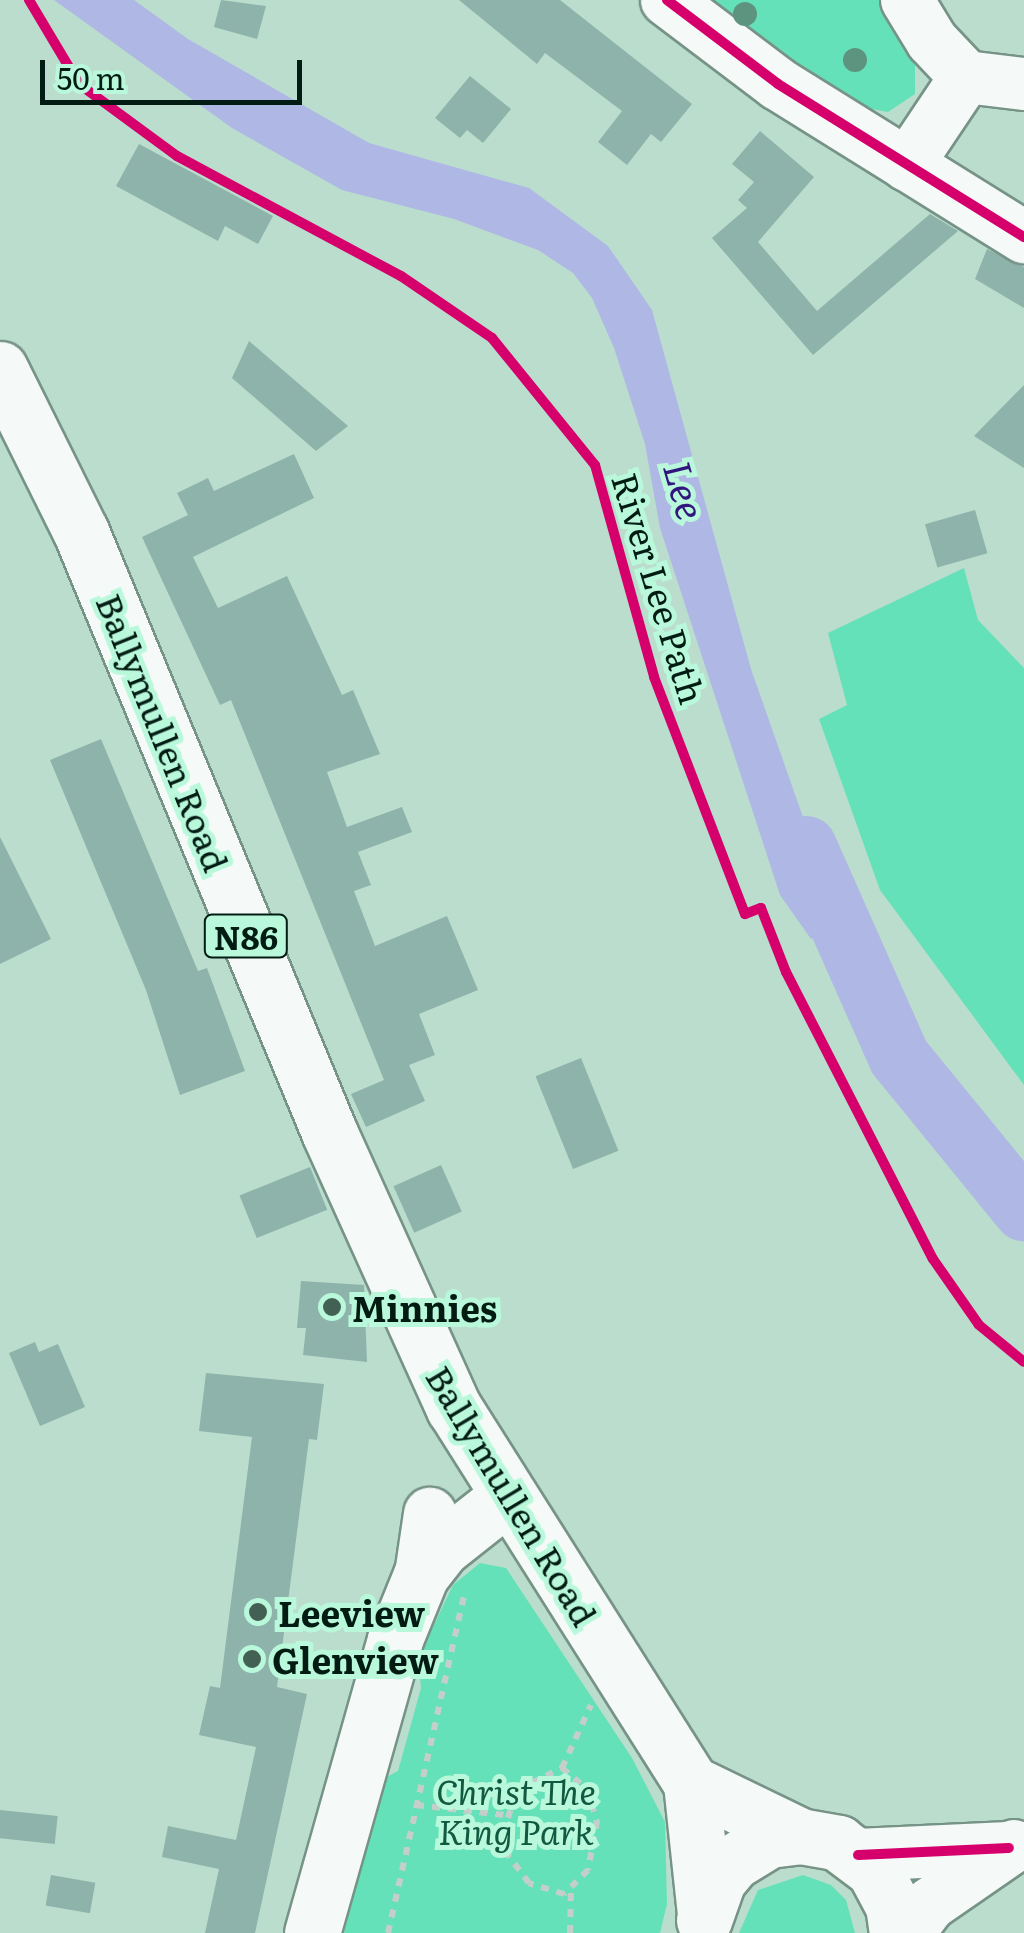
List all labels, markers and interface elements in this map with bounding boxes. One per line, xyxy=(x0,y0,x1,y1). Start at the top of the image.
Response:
scale bar xyxy=(45,40,308,102)
text: 50 m xyxy=(57,55,125,99)
water label: Lee xyxy=(656,456,716,524)
street label: River Lee Path xyxy=(605,468,715,708)
street label: Ballymullen Road xyxy=(89,587,239,877)
road number: N86 xyxy=(204,909,288,963)
place label: Minnies xyxy=(352,1286,497,1328)
marker: Minnies xyxy=(321,1296,343,1318)
street label: Ballymullen Road xyxy=(419,1357,607,1633)
place label: Leeview xyxy=(278,1591,425,1633)
marker: Leeview xyxy=(247,1601,269,1623)
place label: Glenview xyxy=(272,1638,439,1680)
marker: Glenview xyxy=(241,1648,263,1670)
park label: Christ The King Park xyxy=(436,1769,596,1851)

